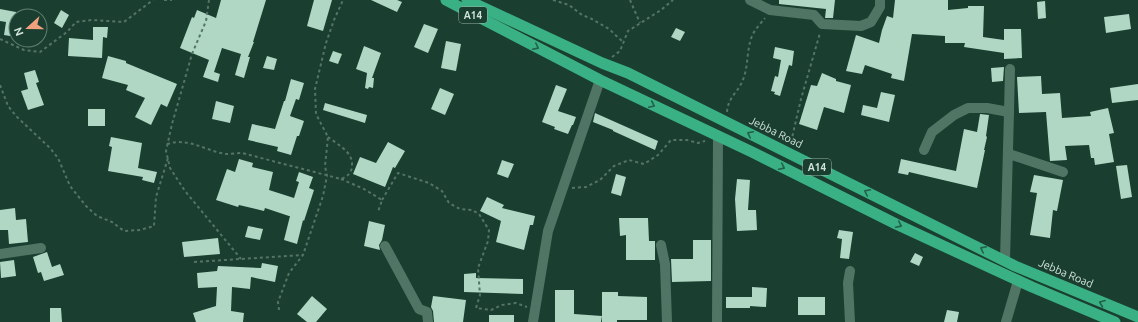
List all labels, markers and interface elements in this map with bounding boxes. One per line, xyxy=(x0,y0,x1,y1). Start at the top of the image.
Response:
road number: A14 xyxy=(459,7,487,23)
north arrow xyxy=(8,8,48,48)
text: N xyxy=(12,26,26,38)
one-way arrow xyxy=(532,43,539,50)
one-way arrow xyxy=(648,100,656,108)
street label: Jebba Road xyxy=(747,114,805,150)
one-way arrow xyxy=(747,131,755,139)
road number: A14 xyxy=(803,159,831,175)
one-way arrow xyxy=(778,162,786,170)
one-way arrow xyxy=(863,189,871,196)
one-way arrow xyxy=(894,220,902,228)
one-way arrow xyxy=(980,246,987,254)
street label: Jebba Road xyxy=(1037,256,1095,290)
one-way arrow xyxy=(1098,299,1105,307)

